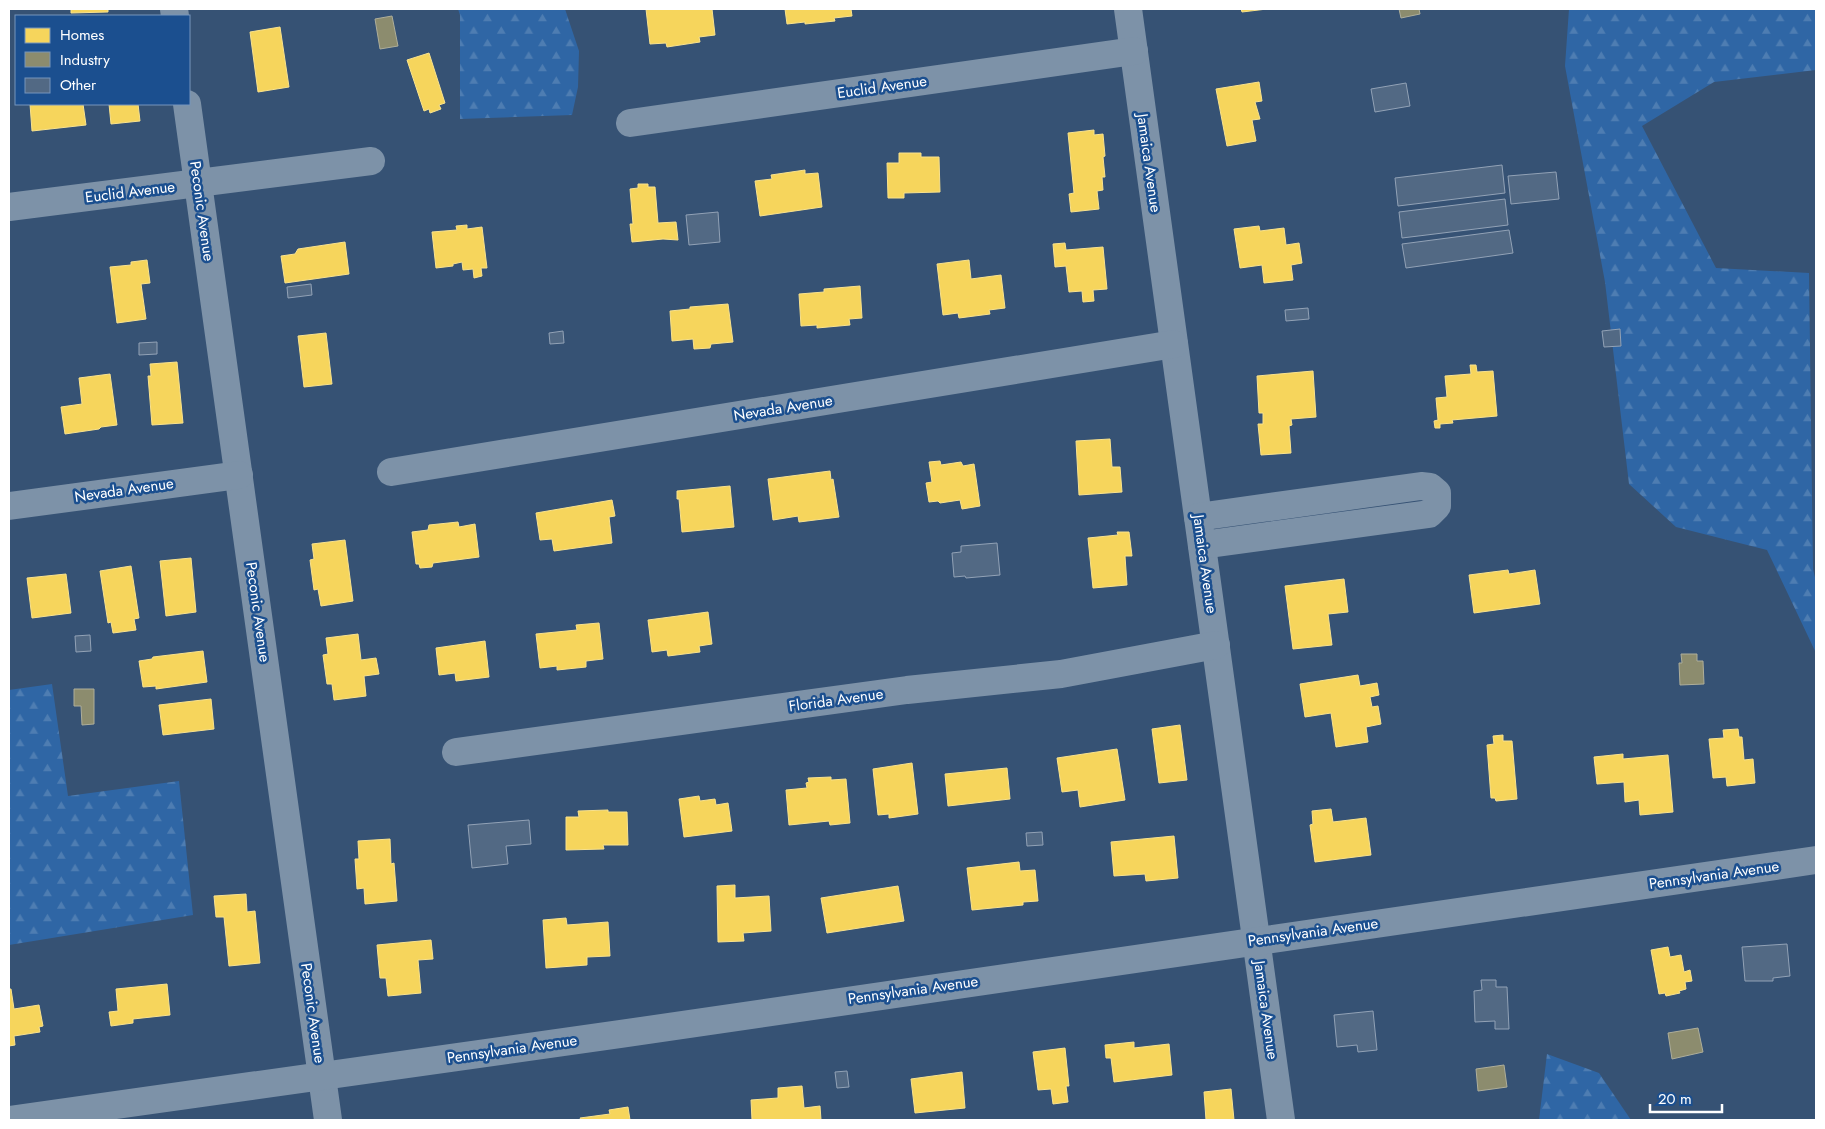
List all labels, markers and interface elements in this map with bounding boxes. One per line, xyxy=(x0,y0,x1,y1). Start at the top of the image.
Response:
legend xyxy=(15,15,190,105)
text: Homes xyxy=(60,24,104,46)
text: Industry xyxy=(60,49,110,71)
street label: Euclid Avenue xyxy=(836,70,929,104)
text: Other xyxy=(60,74,97,96)
street label: Jamaica Avenue xyxy=(1131,110,1167,214)
street label: Peconic Avenue xyxy=(184,159,220,263)
street label: Euclid Avenue xyxy=(84,176,176,208)
street label: Nevada Avenue xyxy=(732,389,834,427)
street label: Nevada Avenue xyxy=(73,472,175,508)
street label: Jamaica Avenue xyxy=(1187,511,1223,615)
street label: Peconic Avenue xyxy=(240,560,276,664)
street label: Florida Avenue xyxy=(787,682,885,718)
street label: Pennsylvania Avenue xyxy=(1647,855,1781,895)
street label: Pennsylvania Avenue xyxy=(1246,912,1380,952)
street label: Jamaica Avenue xyxy=(1248,957,1284,1061)
street label: Peconic Avenue xyxy=(295,961,331,1065)
street label: Pennsylvania Avenue xyxy=(846,970,980,1010)
street label: Pennsylvania Avenue xyxy=(445,1029,579,1069)
scale bar xyxy=(1650,1082,1722,1114)
text: 20 m xyxy=(1658,1088,1692,1110)

